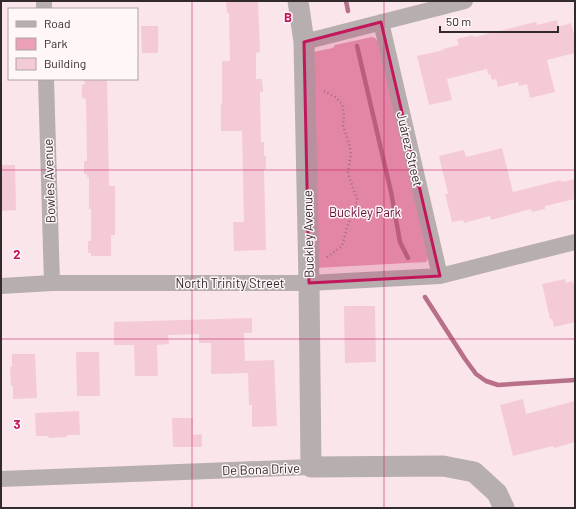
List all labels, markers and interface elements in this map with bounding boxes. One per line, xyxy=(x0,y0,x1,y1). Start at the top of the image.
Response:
legend xyxy=(8,8,138,80)
scale bar xyxy=(440,8,558,34)
text: B xyxy=(284,9,292,25)
text: 50 m xyxy=(446,14,471,28)
text: Road xyxy=(44,16,71,30)
text: Park xyxy=(44,36,68,50)
text: Building xyxy=(44,56,86,70)
street label: Juárez Street xyxy=(394,110,426,188)
street label: Bowles Avenue xyxy=(40,139,58,223)
street label: Buckley Avenue xyxy=(299,190,317,278)
park label: Buckley Park xyxy=(329,204,402,220)
text: 2 xyxy=(13,246,21,262)
street label: North Trinity Street xyxy=(175,275,285,291)
text: 3 xyxy=(13,416,21,432)
street label: De Bona Drive xyxy=(222,460,300,478)

